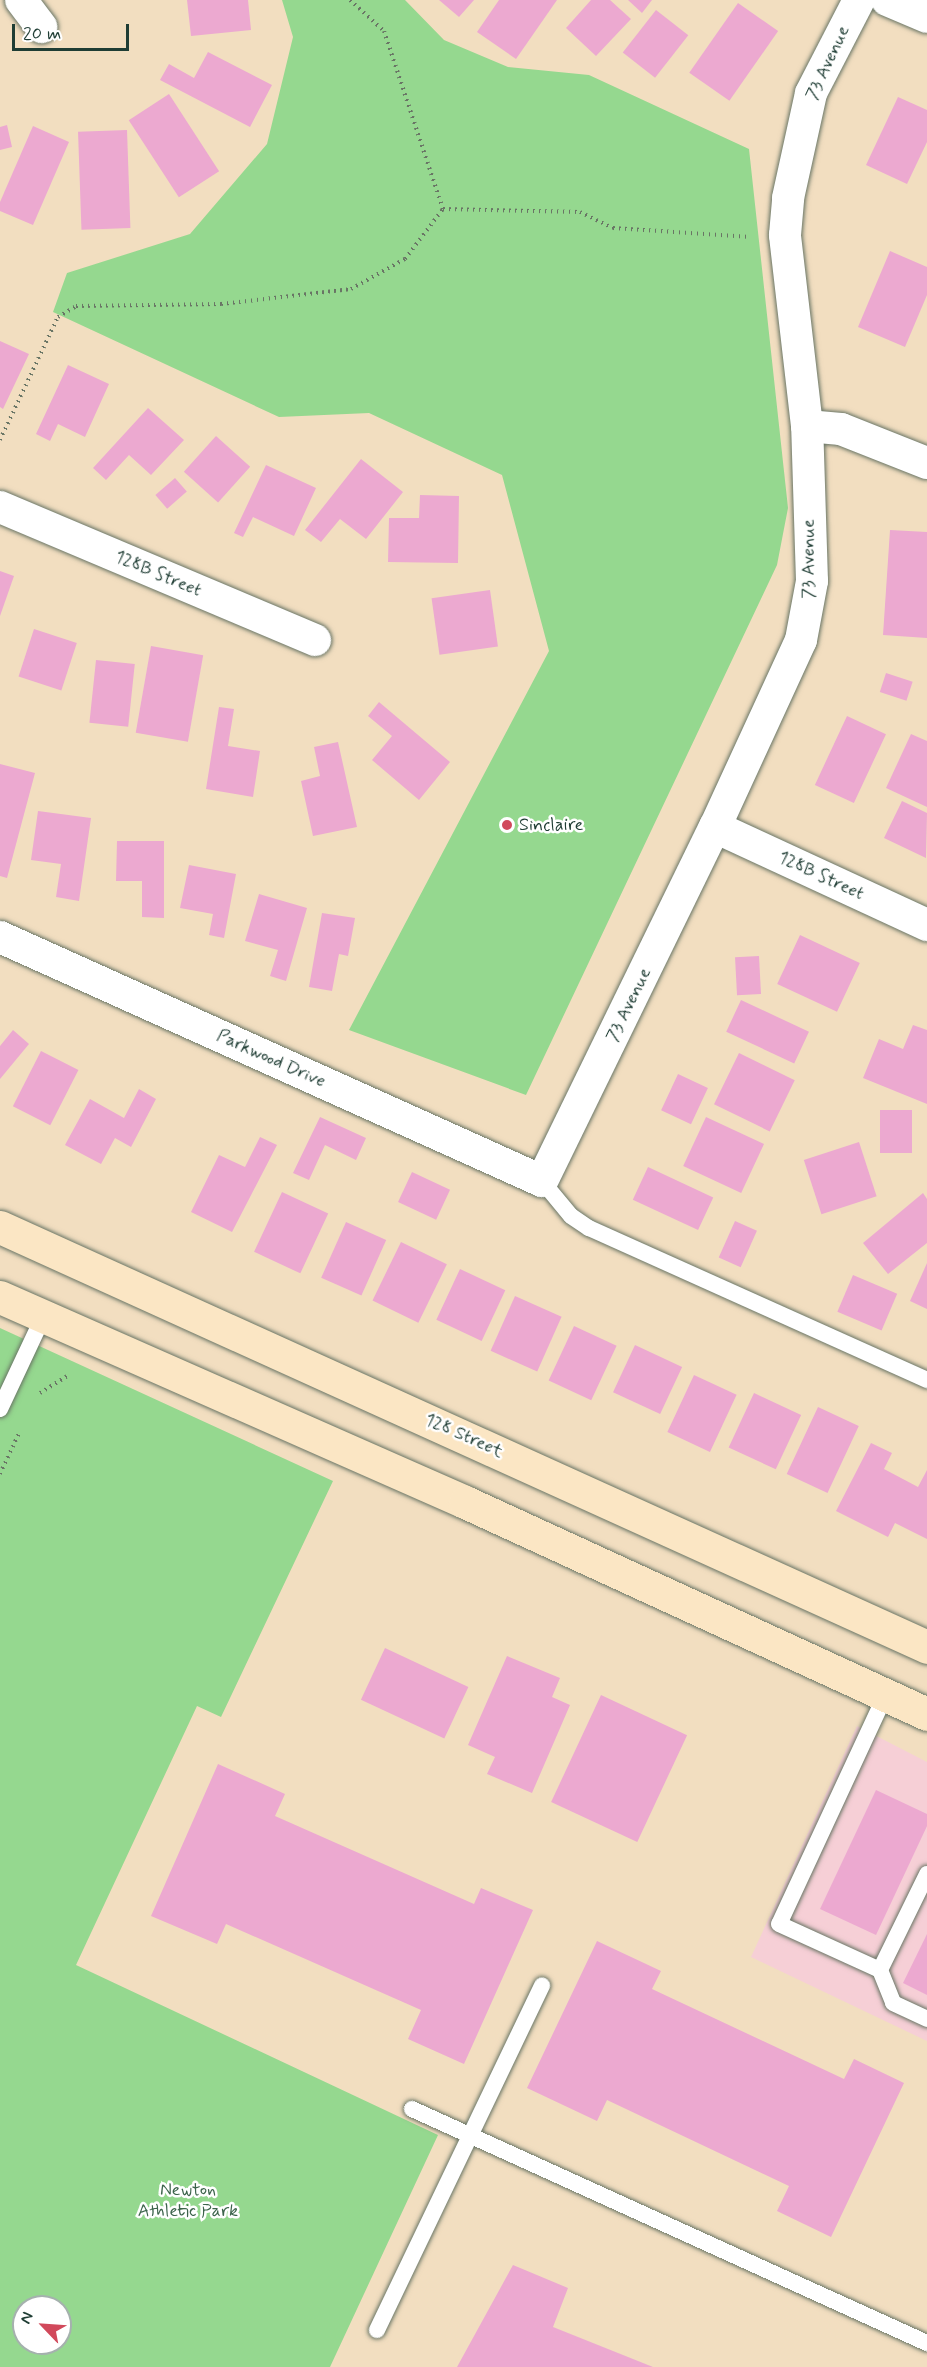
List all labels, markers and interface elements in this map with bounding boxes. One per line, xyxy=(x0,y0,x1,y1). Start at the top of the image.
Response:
scale bar xyxy=(15,12,132,50)
text: 20 m xyxy=(23,22,61,46)
street label: 73 Avenue xyxy=(801,22,855,104)
street label: 73 Avenue xyxy=(798,519,820,599)
street label: 128B Street xyxy=(110,545,206,603)
place label: Sinclaire xyxy=(519,814,583,836)
marker: Sinclaire xyxy=(500,818,514,832)
street label: 128B Street xyxy=(773,846,869,906)
street label: 73 Avenue xyxy=(602,964,656,1046)
street label: Parkwood Drive xyxy=(214,1026,328,1092)
street label: 128 Street xyxy=(421,1409,507,1463)
park label: Newton Athletic Park xyxy=(138,2180,238,2222)
north arrow xyxy=(12,2295,72,2355)
text: N xyxy=(15,2309,39,2327)

